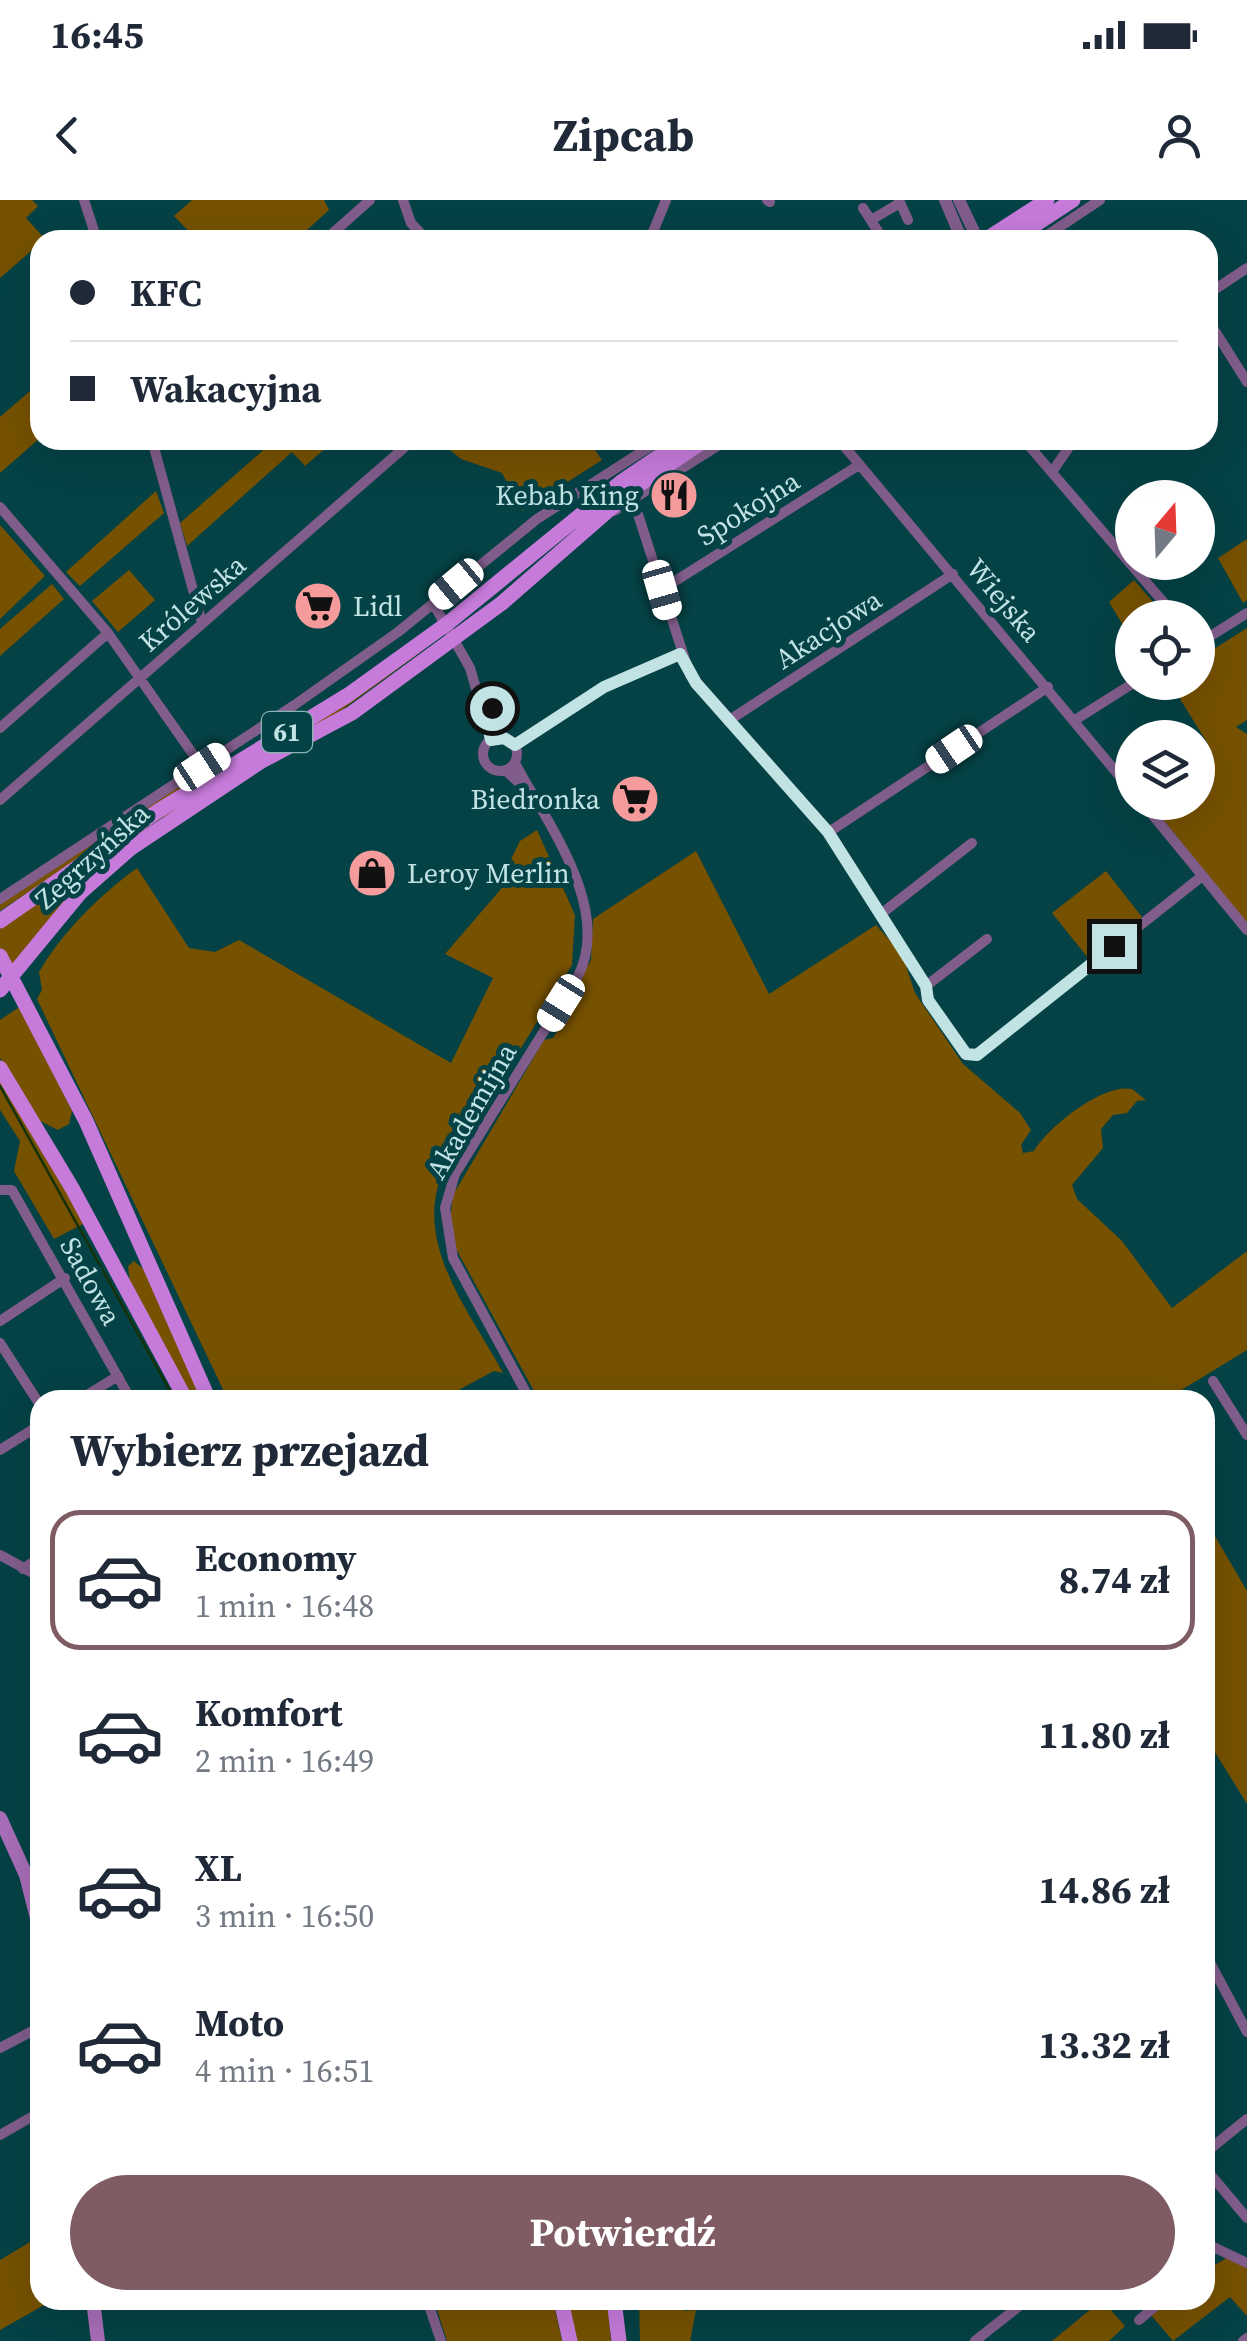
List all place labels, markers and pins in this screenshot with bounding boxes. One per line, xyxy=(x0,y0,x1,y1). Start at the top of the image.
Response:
restaurant icon: Kebab King xyxy=(648,469,700,521)
place label: Kebab King xyxy=(495,476,639,514)
supermarket icon: Lidl xyxy=(292,580,344,632)
place label: Lidl xyxy=(353,587,402,625)
supermarket icon: Biedronka xyxy=(609,773,661,825)
place label: Biedronka xyxy=(470,780,601,818)
shop icon: Leroy Merlin xyxy=(346,847,398,899)
place label: Leroy Merlin xyxy=(407,854,570,892)

